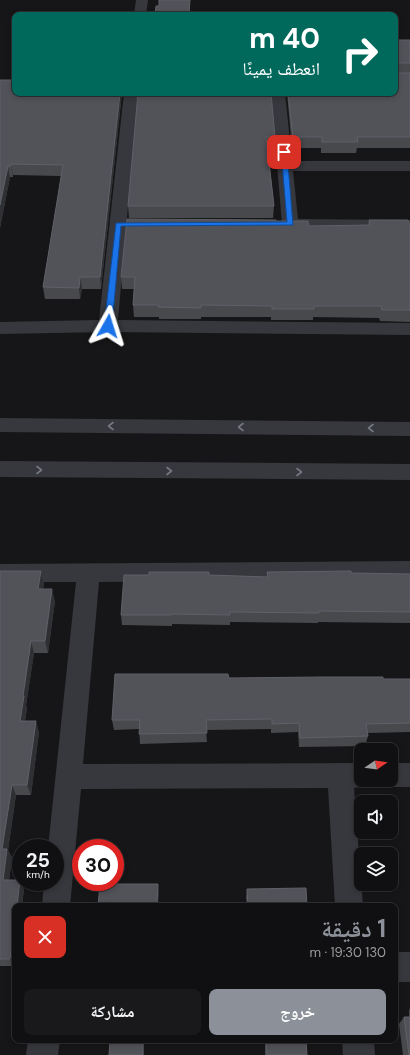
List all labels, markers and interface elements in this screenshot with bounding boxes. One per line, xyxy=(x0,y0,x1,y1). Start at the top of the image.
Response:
text: 40 m xyxy=(249,20,320,57)
icon: right xyxy=(334,28,386,80)
text: انعطف يمينًا xyxy=(243,57,320,81)
pin xyxy=(267,135,301,169)
icon: arrive xyxy=(273,141,295,163)
position arrow xyxy=(87,305,129,347)
one-way arrow xyxy=(108,422,114,430)
one-way arrow xyxy=(238,423,244,431)
one-way arrow xyxy=(368,424,374,432)
one-way arrow xyxy=(36,466,42,474)
one-way arrow xyxy=(166,467,172,475)
one-way arrow xyxy=(296,468,302,476)
north arrow xyxy=(354,743,398,787)
map controls xyxy=(354,743,398,891)
button: sound xyxy=(354,795,398,839)
speed limit sign: 30 xyxy=(72,839,124,891)
text: 25 xyxy=(26,847,50,873)
button: layers xyxy=(354,847,398,891)
text: km/h xyxy=(26,868,50,881)
text: 1 دقيقة xyxy=(321,913,386,944)
button: close xyxy=(24,916,66,958)
text: 130 m · 19:30 xyxy=(309,944,386,961)
button: مشاركة xyxy=(24,989,201,1035)
button: خروج xyxy=(209,989,386,1035)

